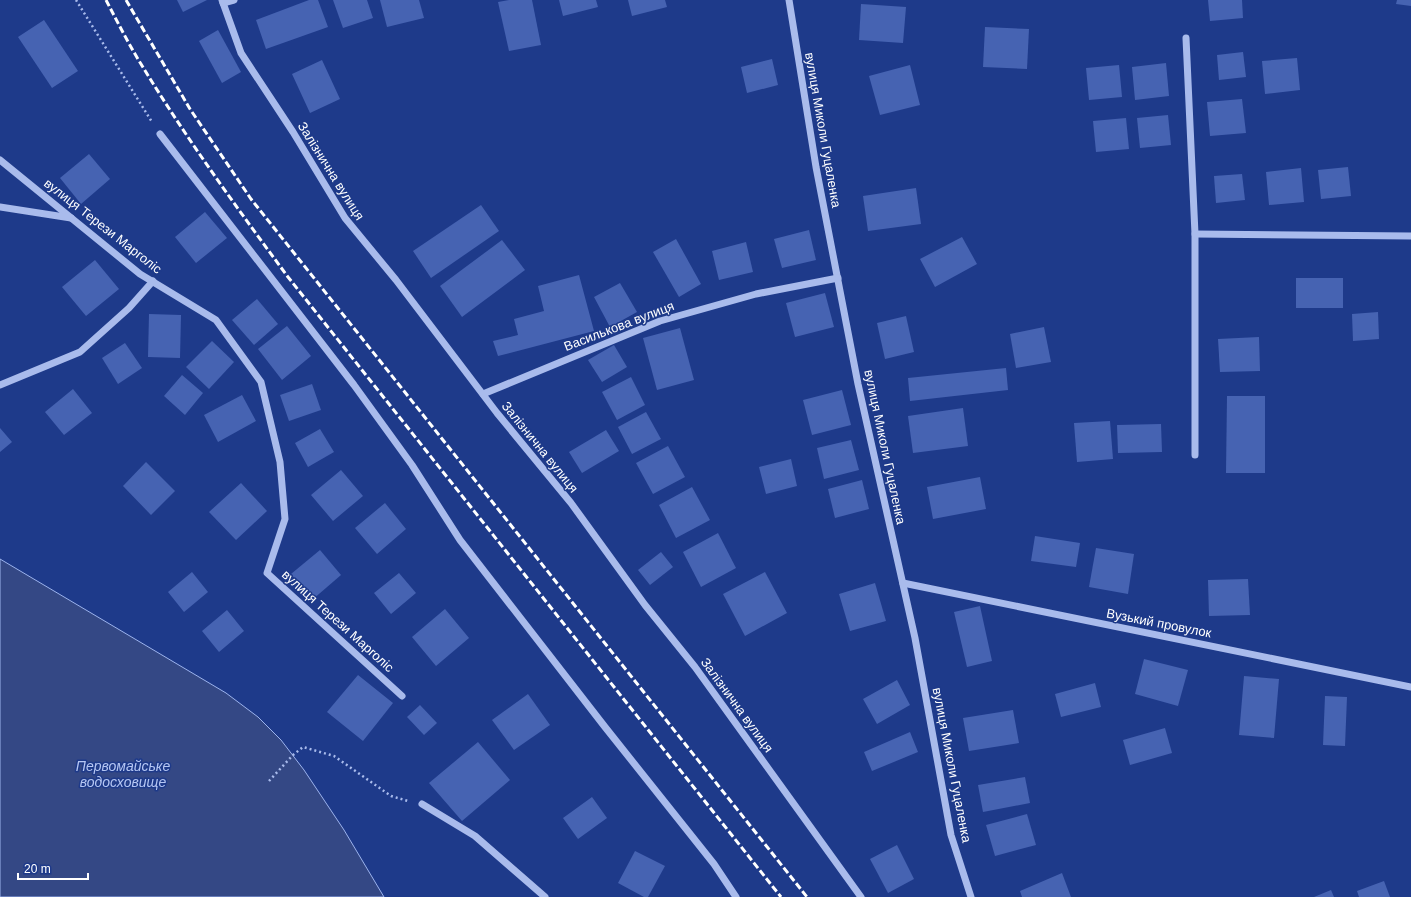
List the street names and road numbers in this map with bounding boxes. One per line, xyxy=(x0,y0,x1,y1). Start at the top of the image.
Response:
street label: вулиця Миколи Гуцаленка xyxy=(802,51,844,210)
street label: Залізнична вулиця xyxy=(295,119,367,223)
street label: вулиця Терези Марголіс xyxy=(41,175,165,277)
street label: Василькова вулиця xyxy=(562,298,676,354)
street label: вулиця Миколи Гуцаленка xyxy=(861,368,909,526)
street label: Залізнична вулиця xyxy=(499,398,581,496)
street label: вулиця Терези Марголіс xyxy=(279,567,397,675)
street label: Вузький провулок xyxy=(1105,605,1213,641)
street label: Залізнична вулиця xyxy=(698,655,776,755)
street label: вулиця Миколи Гуцаленка xyxy=(930,686,975,845)

